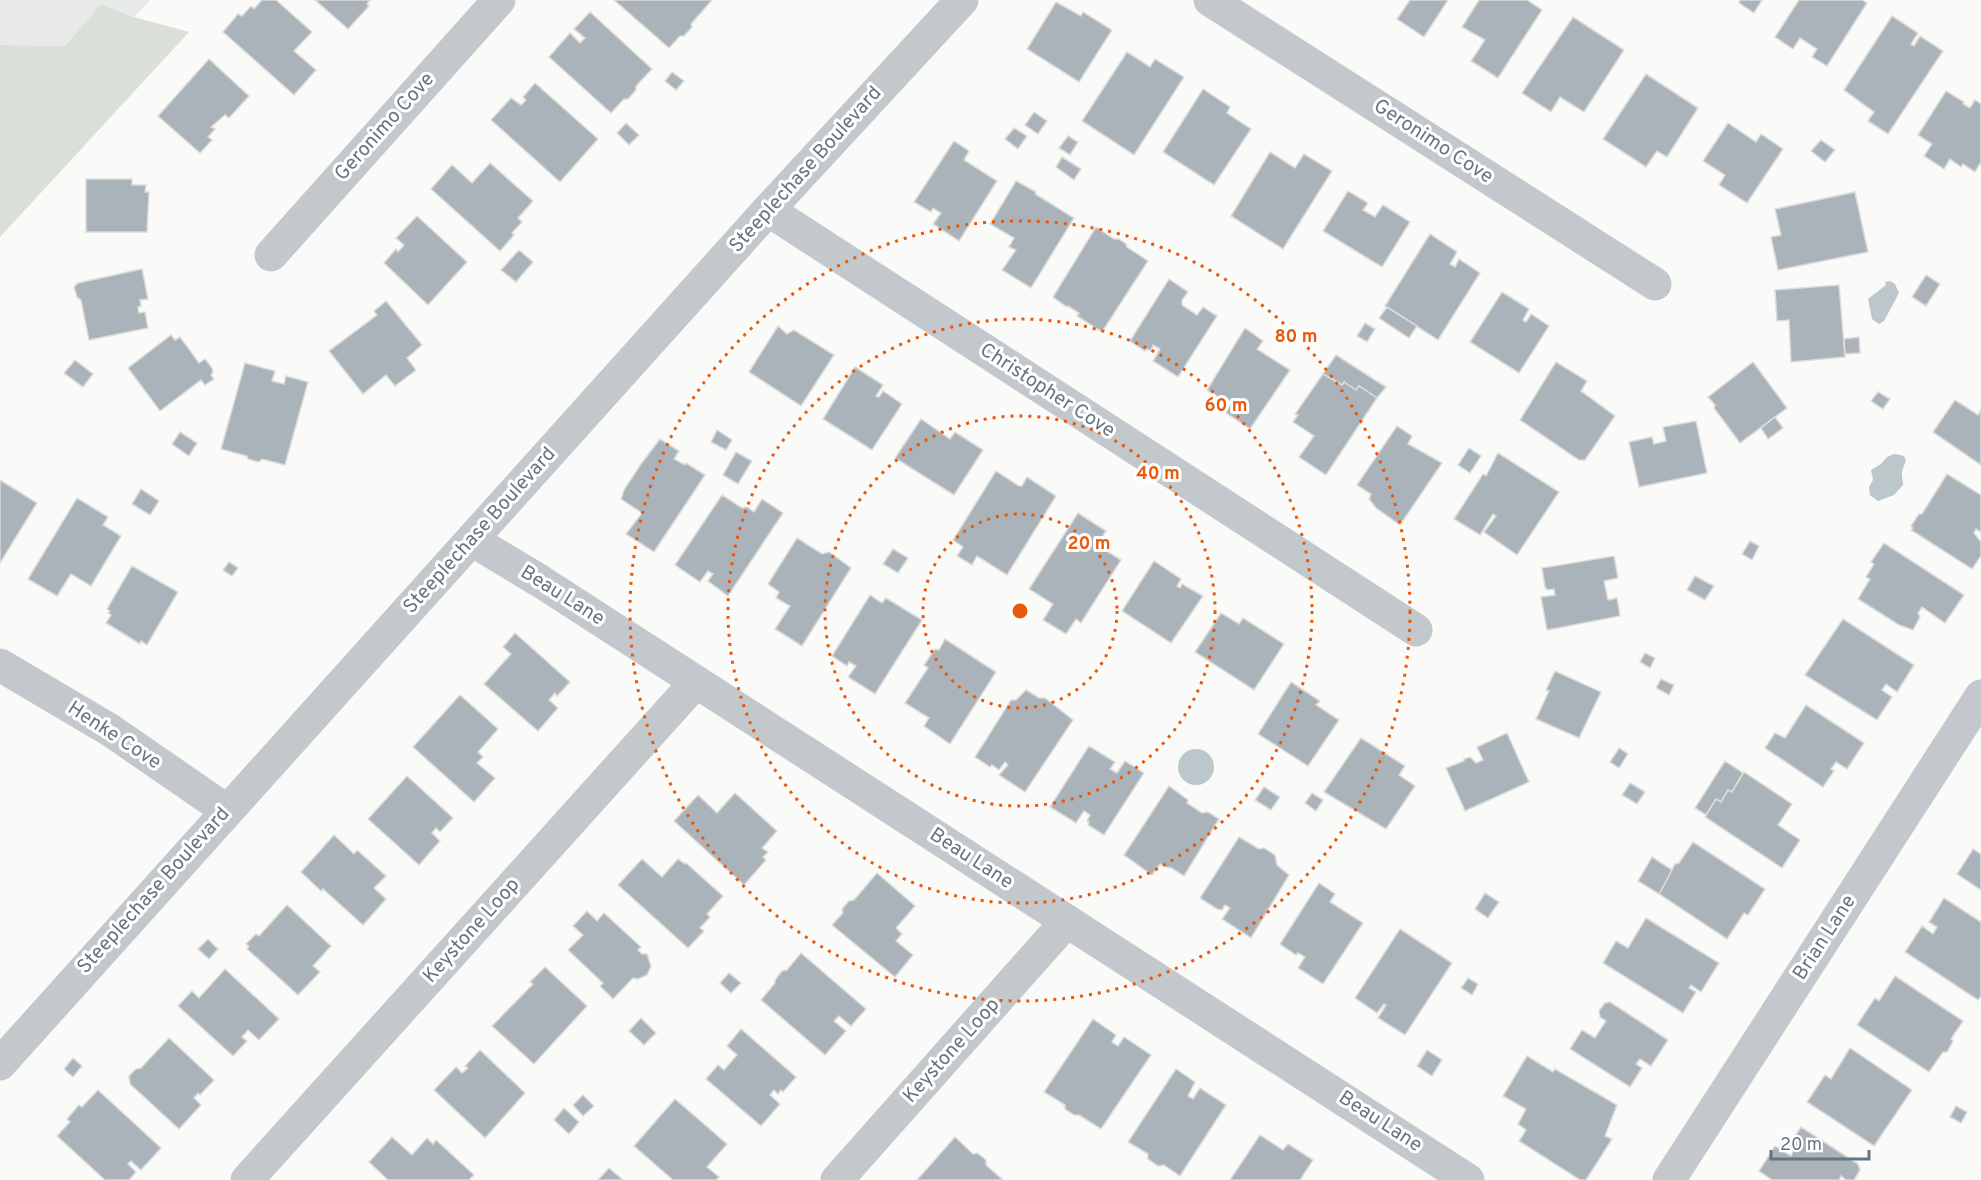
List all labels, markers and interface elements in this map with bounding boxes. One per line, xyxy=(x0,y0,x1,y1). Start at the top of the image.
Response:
street label: Geronimo Cove xyxy=(329,67,441,187)
street label: Steeplechase Boulevard xyxy=(724,81,888,259)
street label: Geronimo Cove xyxy=(1368,94,1498,190)
text: 80 m xyxy=(1274,326,1318,349)
street label: Christopher Cove xyxy=(974,338,1120,444)
text: 60 m xyxy=(1204,395,1248,418)
street label: Steeplechase Boulevard xyxy=(398,442,562,620)
text: 40 m xyxy=(1136,463,1180,486)
text: 20 m xyxy=(1067,533,1111,556)
street label: Beau Lane xyxy=(515,560,609,632)
centre of rings xyxy=(1010,601,1030,621)
street label: Henke Cove xyxy=(62,696,166,776)
street label: Steeplechase Boulevard xyxy=(72,802,236,980)
street label: Beau Lane xyxy=(924,822,1018,896)
street label: Keystone Loop xyxy=(418,873,526,989)
street label: Brian Lane xyxy=(1788,890,1862,986)
street label: Keystone Loop xyxy=(898,993,1006,1109)
street label: Beau Lane xyxy=(1333,1085,1427,1159)
scale bar xyxy=(1771,1123,1868,1161)
text: 20 m xyxy=(1780,1134,1822,1157)

